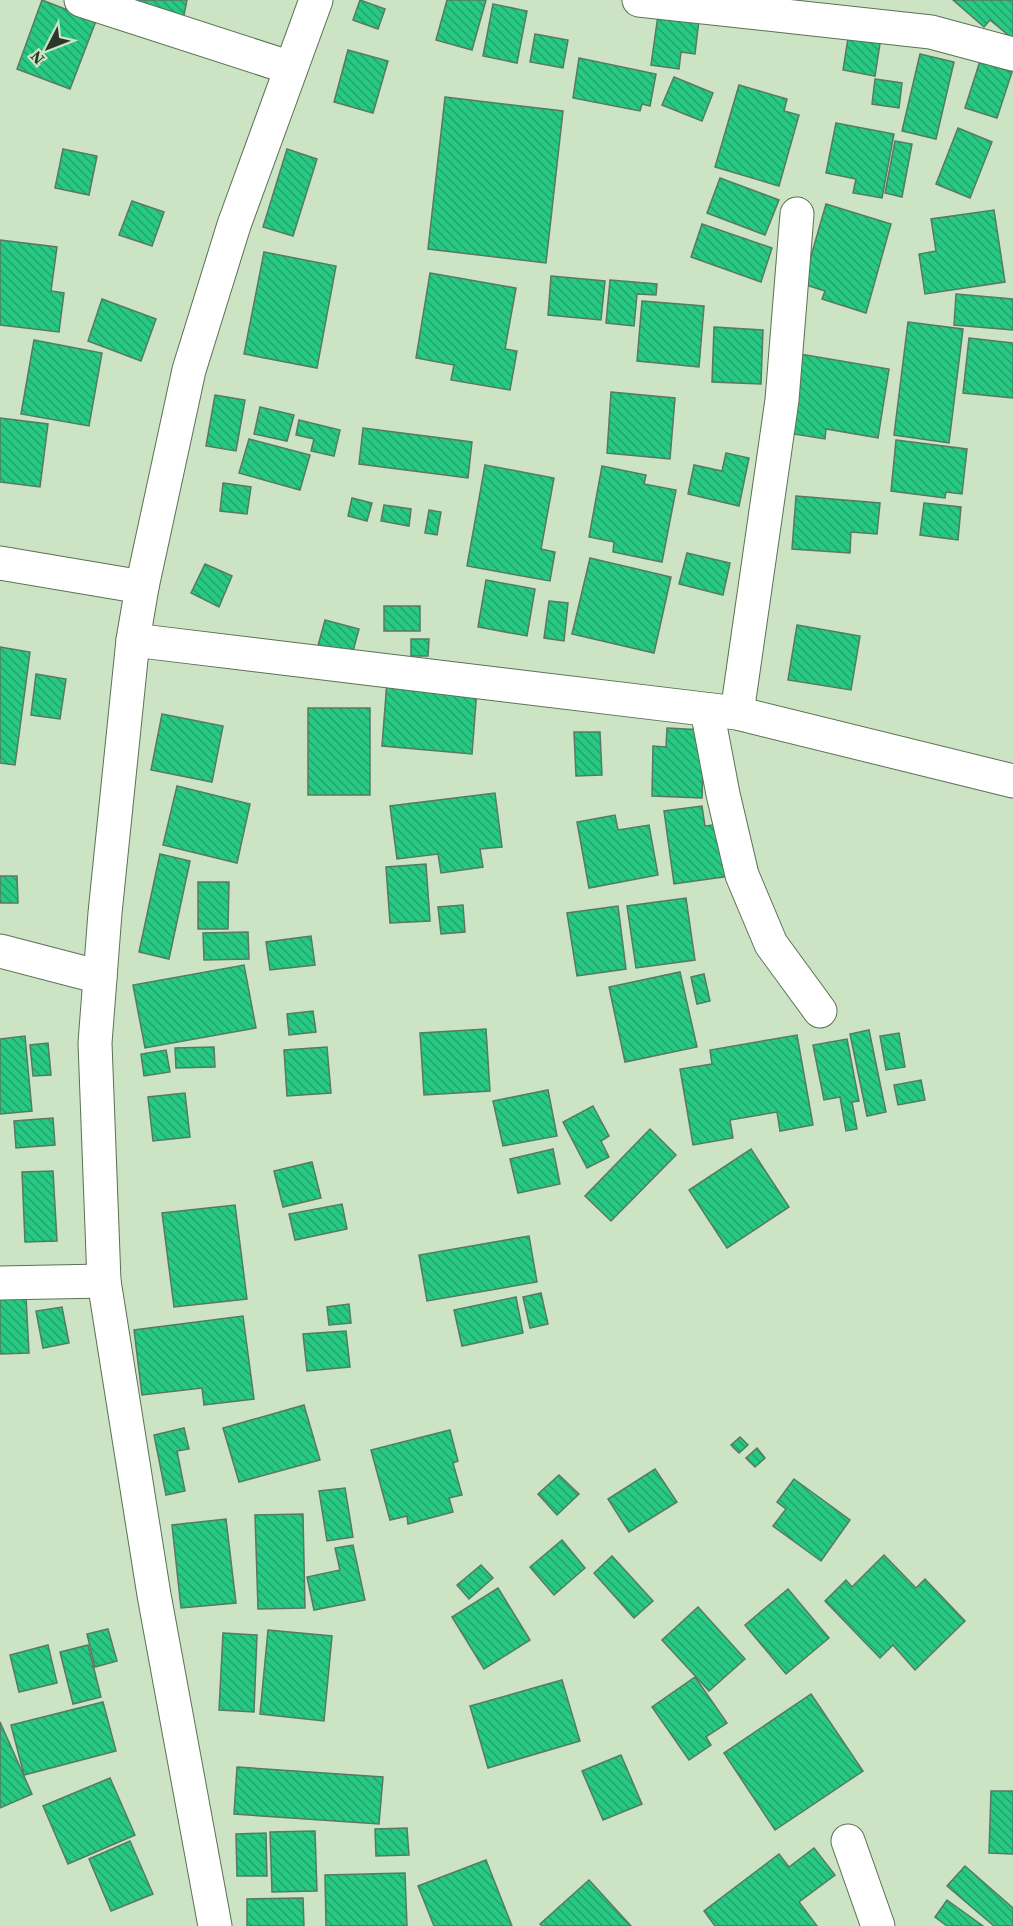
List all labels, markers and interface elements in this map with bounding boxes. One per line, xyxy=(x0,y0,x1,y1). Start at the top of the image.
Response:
north arrow xyxy=(18,18,78,78)
text: N xyxy=(25,46,49,70)

